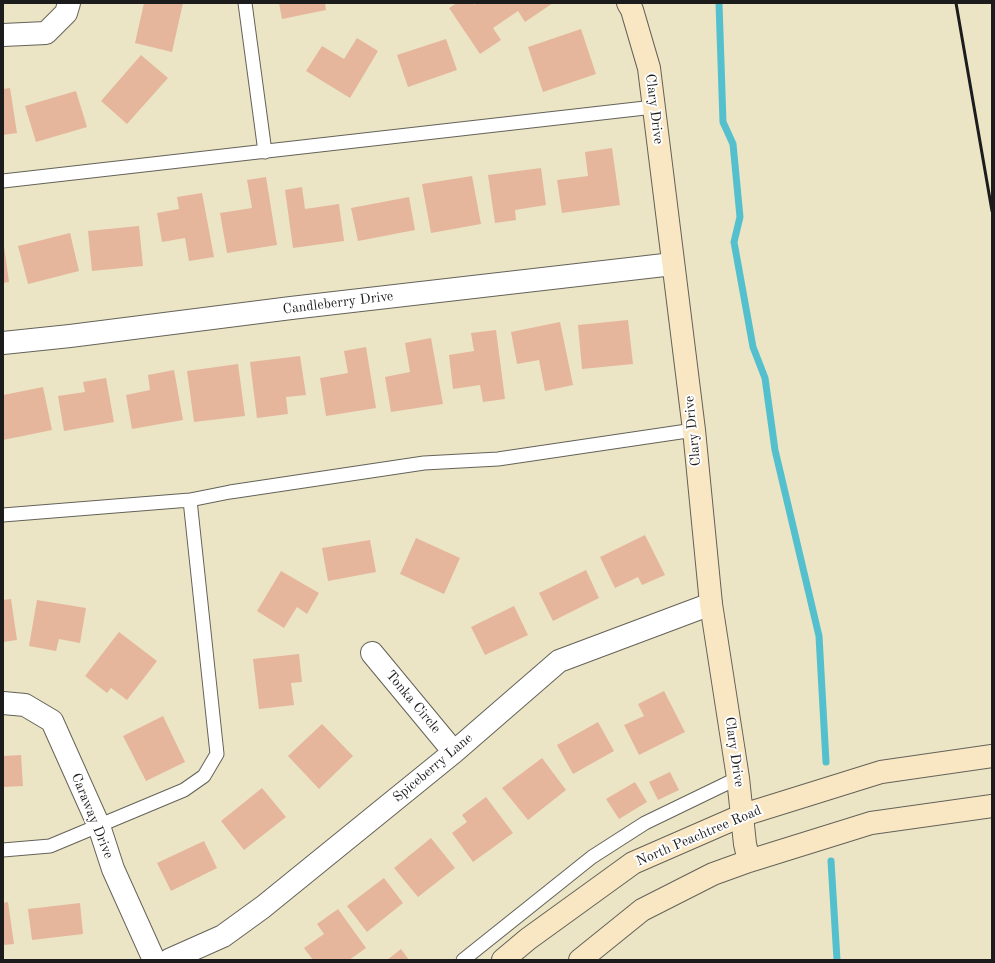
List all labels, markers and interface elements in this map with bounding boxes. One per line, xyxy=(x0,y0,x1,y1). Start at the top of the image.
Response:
street label: Clary Drive xyxy=(641,73,667,145)
street label: Candleberry Drive xyxy=(282,288,394,318)
street label: Clary Drive xyxy=(681,395,705,467)
street label: Tonka Circle xyxy=(382,667,444,737)
street label: Clary Drive xyxy=(721,716,747,788)
street label: Spiceberry Lane xyxy=(390,730,476,806)
street label: Caraway Drive xyxy=(67,771,117,861)
street label: North Peachtree Road xyxy=(634,802,764,870)

